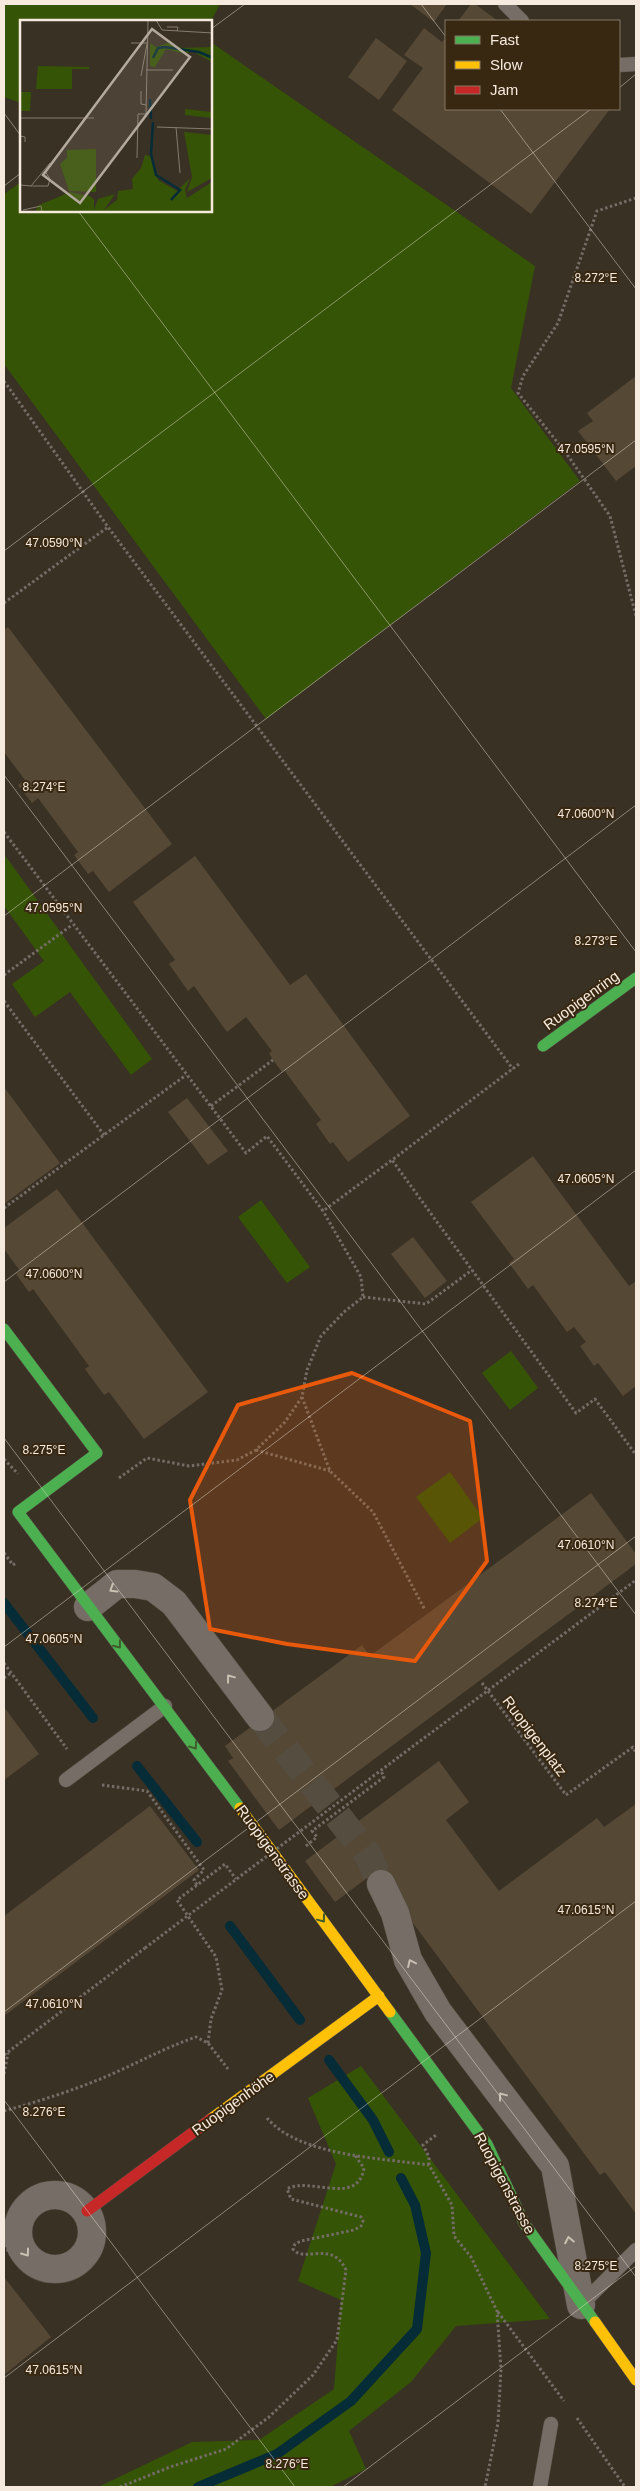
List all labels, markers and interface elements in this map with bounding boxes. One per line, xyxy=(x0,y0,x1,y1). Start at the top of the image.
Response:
inset map xyxy=(20,20,212,212)
legend xyxy=(445,20,620,110)
text: Fast xyxy=(490,31,520,48)
text: Slow xyxy=(490,56,523,73)
text: Jam xyxy=(490,81,518,98)
text: 8.272°E xyxy=(575,271,617,285)
text: 47.0595°N xyxy=(558,442,614,456)
text: 47.0590°N xyxy=(26,536,82,550)
text: 8.274°E xyxy=(23,780,65,794)
text: 47.0600°N xyxy=(558,807,614,821)
text: 47.0595°N xyxy=(26,901,82,915)
text: 8.273°E xyxy=(575,934,617,948)
street label: Ruopigenring xyxy=(540,967,622,1033)
text: 47.0605°N xyxy=(558,1172,614,1186)
text: 47.0600°N xyxy=(26,1267,82,1281)
text: 8.275°E xyxy=(23,1443,65,1457)
text: 47.0610°N xyxy=(558,1538,614,1552)
one-way arrow xyxy=(109,1582,118,1592)
text: 8.274°E xyxy=(575,1596,617,1610)
text: 47.0605°N xyxy=(26,1632,82,1646)
one-way arrow xyxy=(113,1639,121,1648)
one-way arrow xyxy=(228,1675,236,1684)
street label: Ruopigenplatz xyxy=(499,1693,571,1779)
one-way arrow xyxy=(188,1740,197,1750)
street label: Ruopigenstrasse xyxy=(233,1801,313,1903)
text: 47.0615°N xyxy=(558,1903,614,1917)
one-way arrow xyxy=(316,1913,325,1923)
one-way arrow xyxy=(407,1959,417,1968)
text: 47.0610°N xyxy=(26,1997,82,2011)
street label: Ruopigenhöhe xyxy=(189,2067,277,2139)
one-way arrow xyxy=(499,2092,508,2102)
text: 8.276°E xyxy=(23,2105,65,2119)
street label: Ruopigenstrasse xyxy=(471,2129,539,2237)
one-way arrow xyxy=(564,2235,574,2244)
one-way arrow xyxy=(20,2247,29,2257)
text: 8.275°E xyxy=(575,2259,617,2273)
text: 47.0615°N xyxy=(26,2363,82,2377)
text: 8.276°E xyxy=(266,2457,308,2471)

